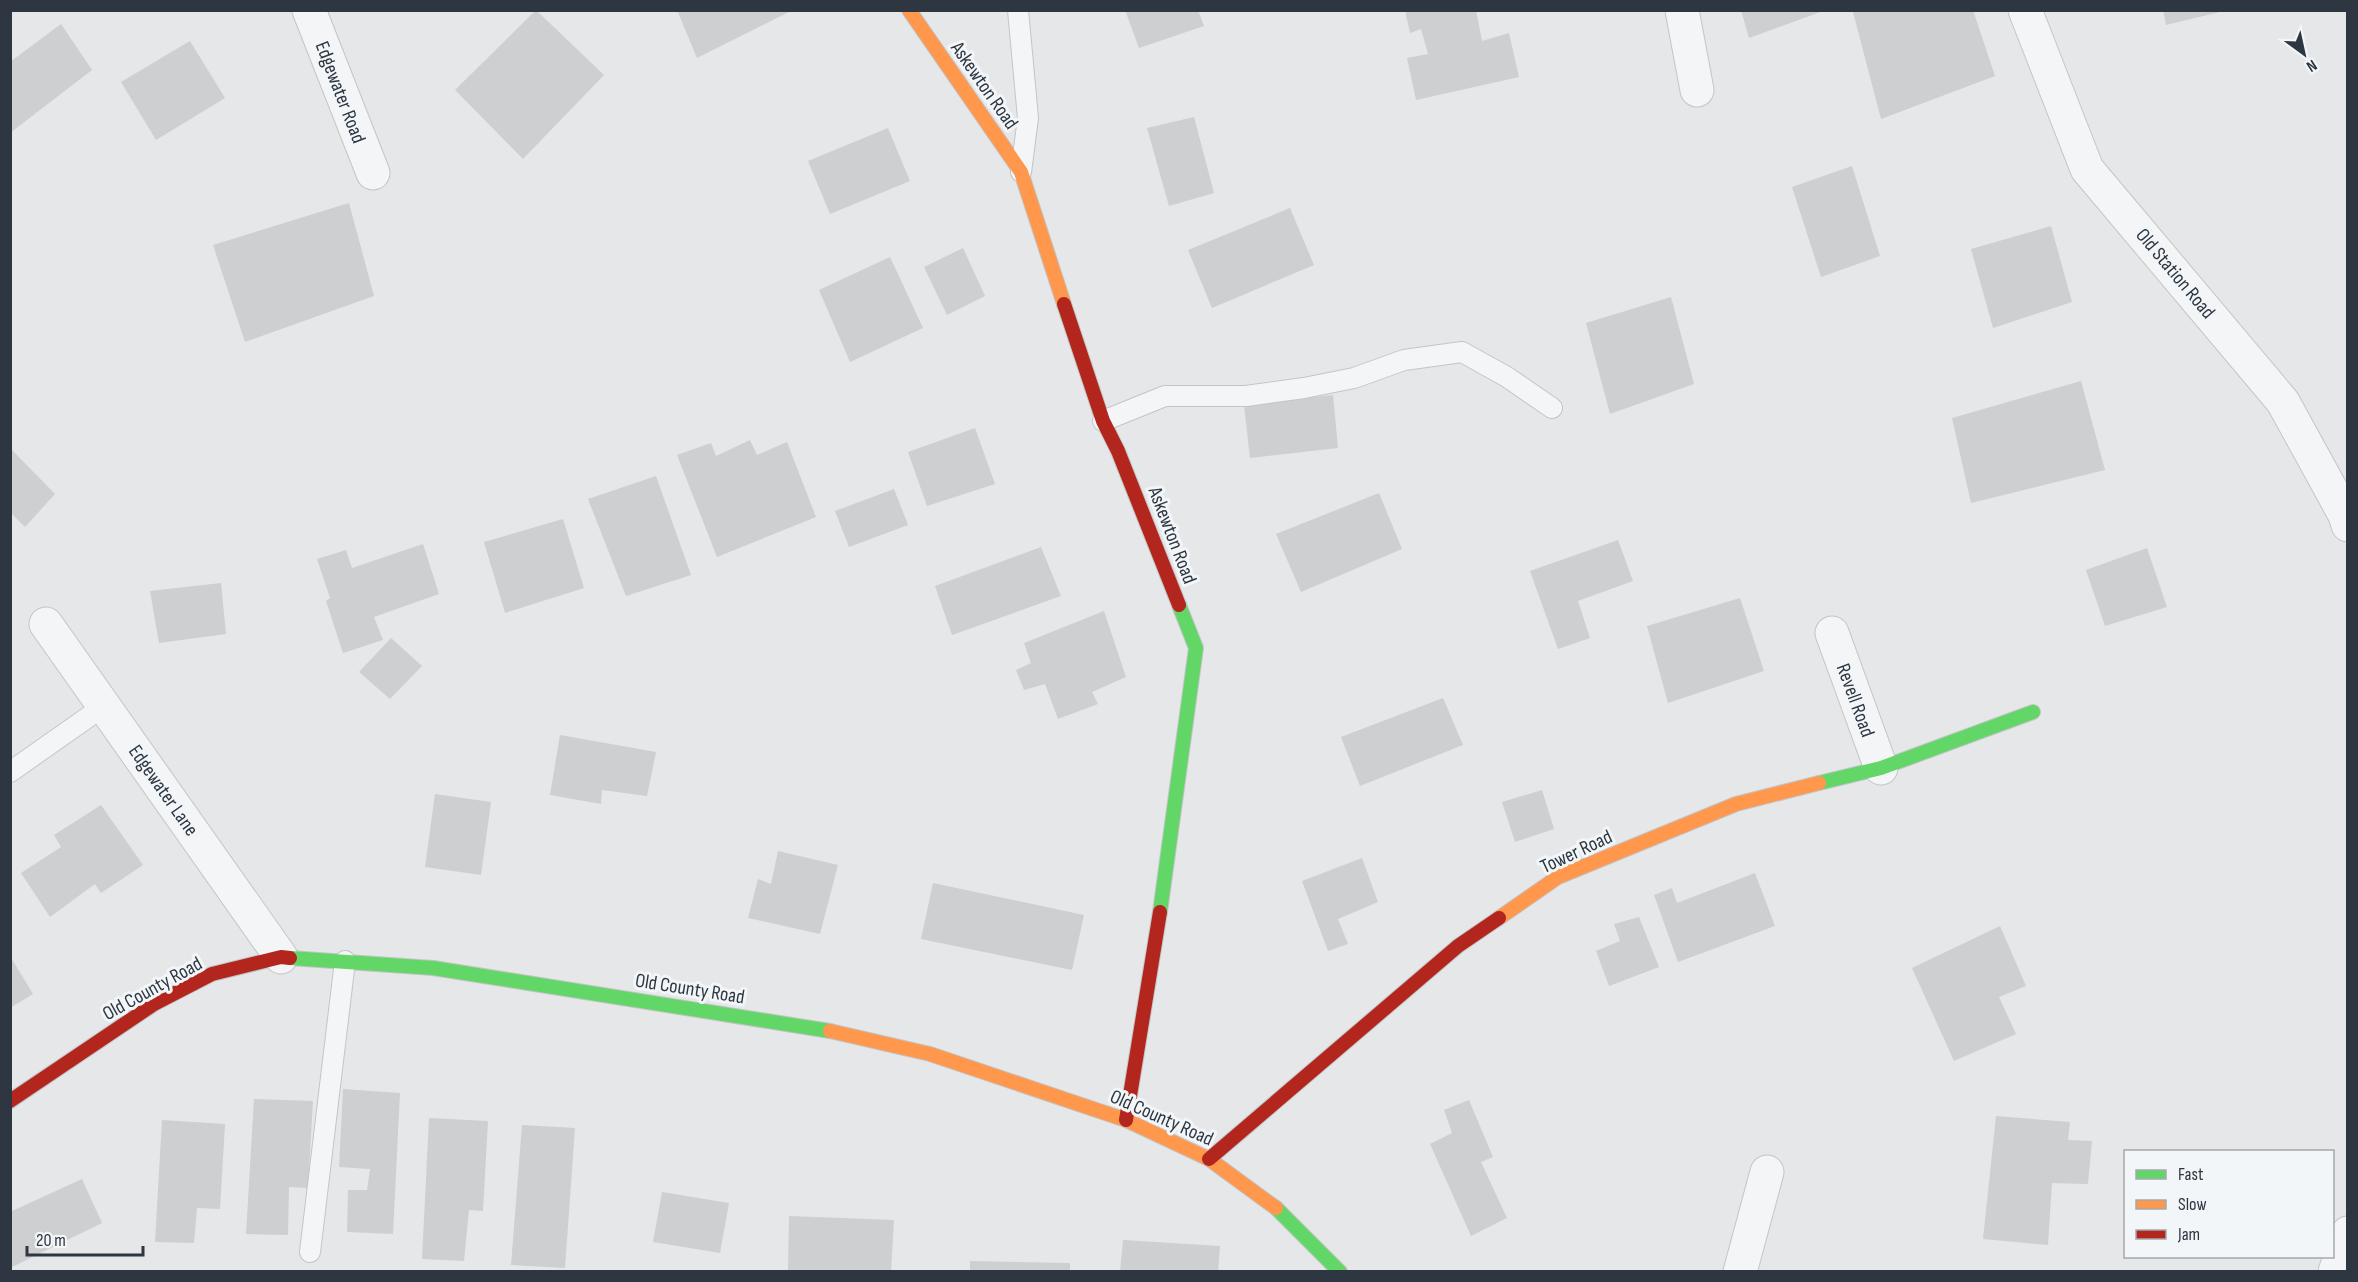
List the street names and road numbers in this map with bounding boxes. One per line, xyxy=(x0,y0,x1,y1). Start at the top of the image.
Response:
street label: Askewton Road xyxy=(945,36,1023,134)
street label: Edgewater Road xyxy=(310,38,370,147)
street label: Old Station Road xyxy=(2131,224,2220,324)
street label: Askewton Road xyxy=(1142,483,1201,587)
street label: Revell Road xyxy=(1831,660,1879,740)
street label: Edgewater Lane xyxy=(123,740,203,841)
street label: Tower Road xyxy=(1537,825,1616,879)
street label: Old County Road xyxy=(98,952,207,1026)
street label: Old County Road xyxy=(633,969,746,1009)
street label: Old County Road xyxy=(1106,1085,1217,1151)

